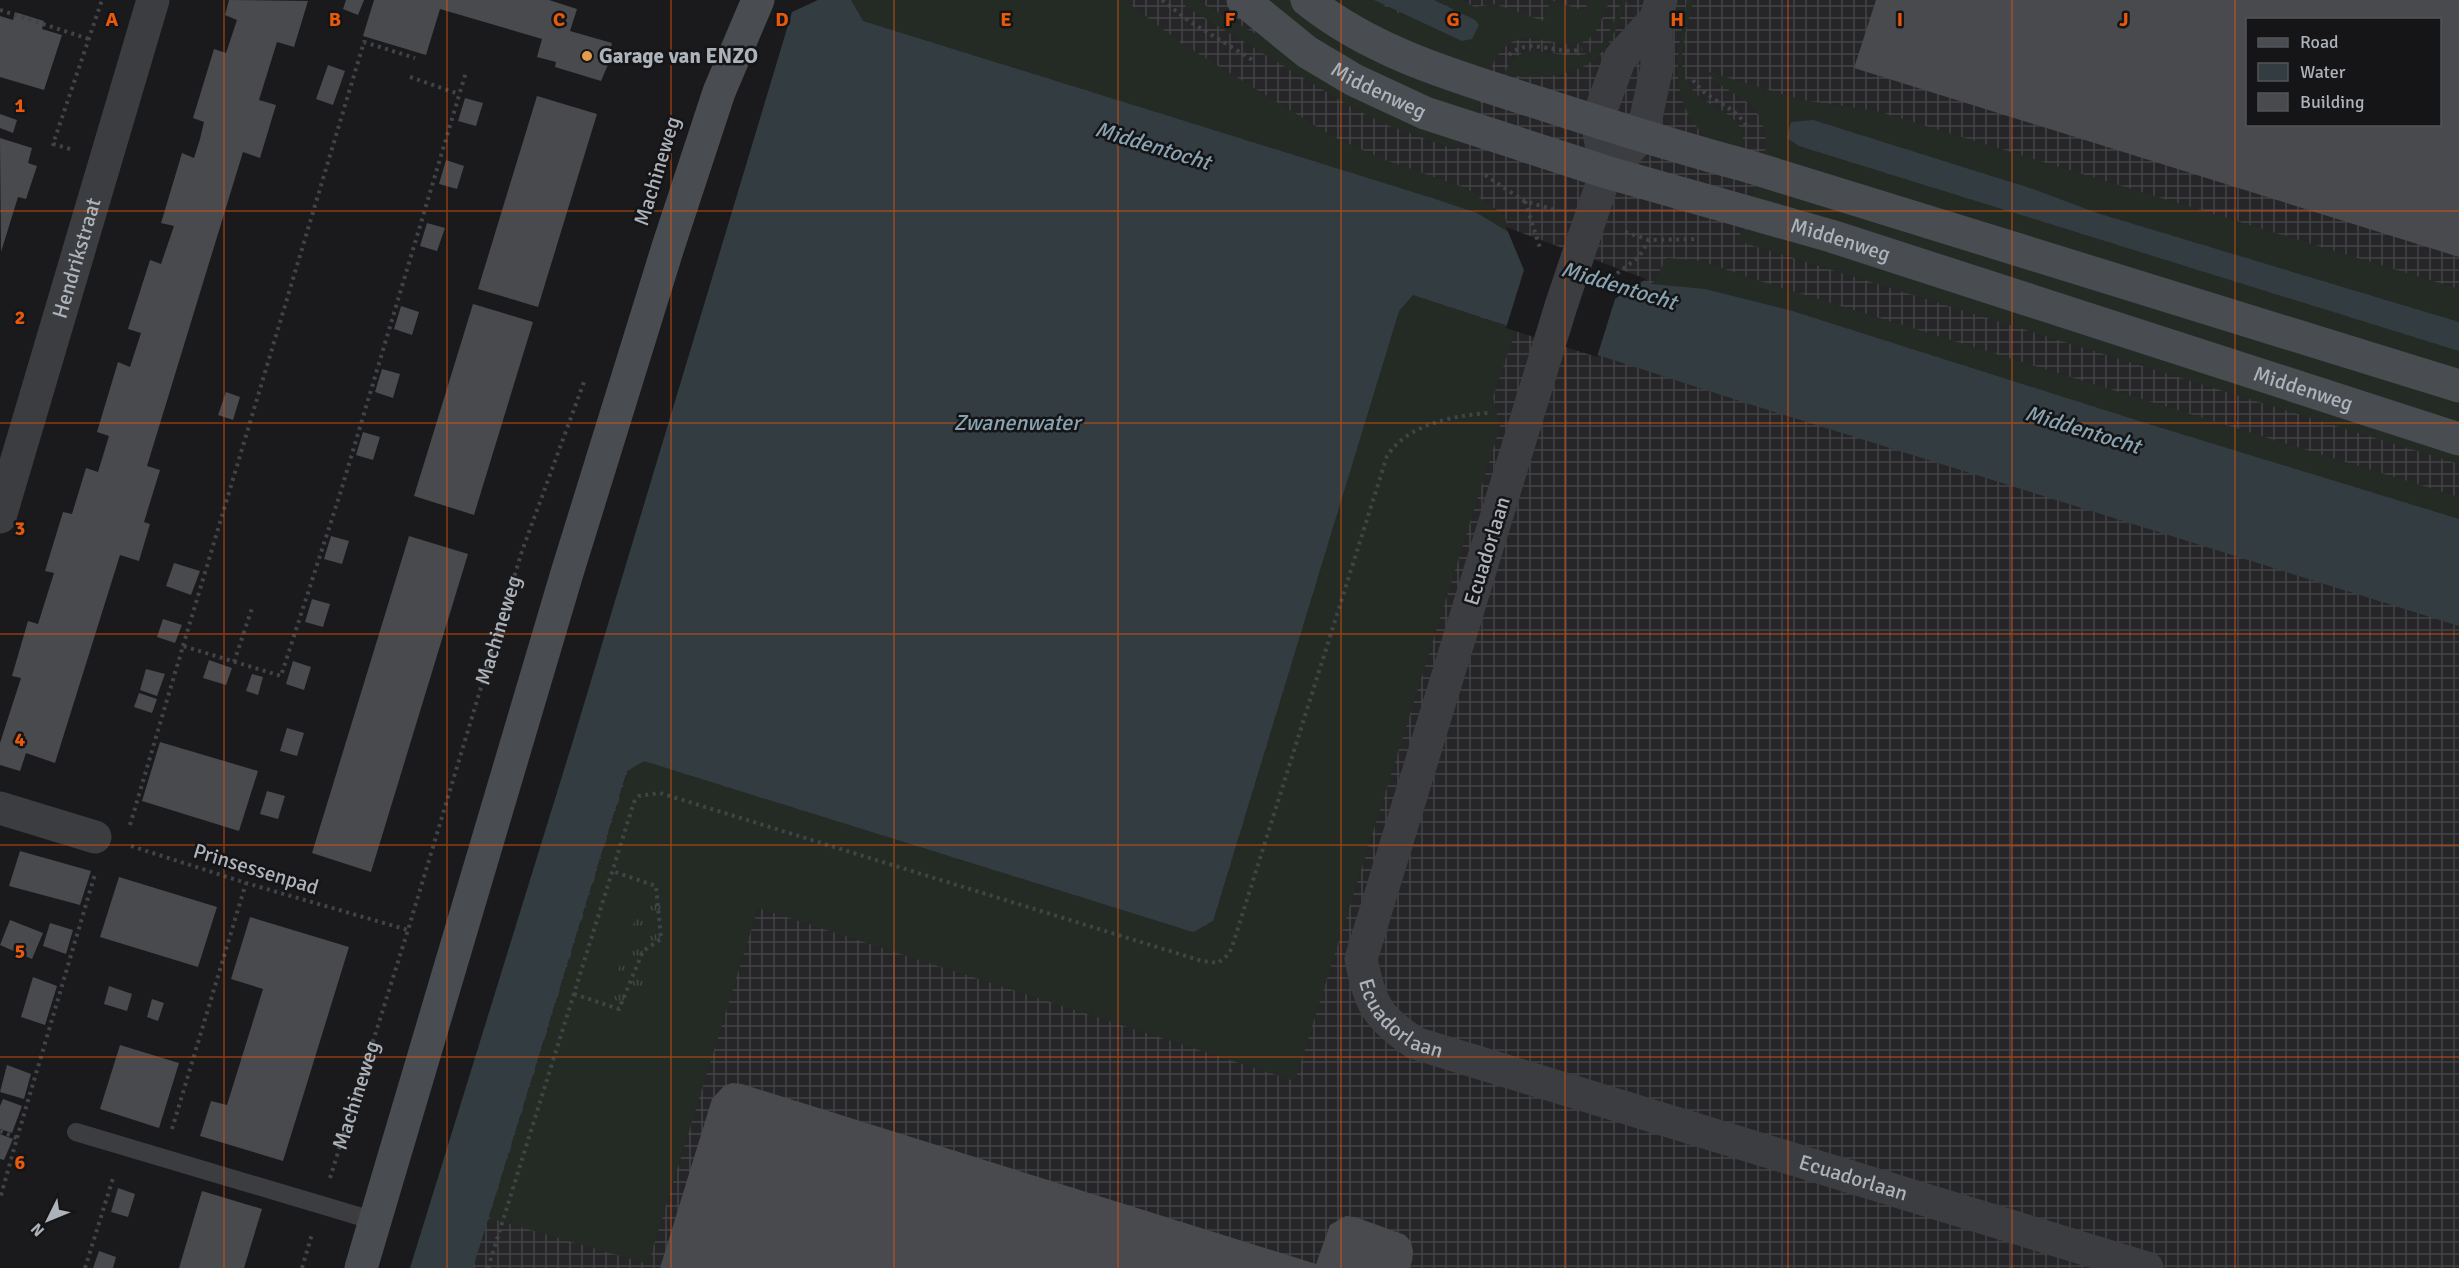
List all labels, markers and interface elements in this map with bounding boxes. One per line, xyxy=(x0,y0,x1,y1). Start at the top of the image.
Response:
text: A xyxy=(106,7,119,32)
text: B xyxy=(329,7,341,32)
text: C xyxy=(553,7,565,32)
text: D xyxy=(775,7,789,32)
text: E xyxy=(1000,7,1012,32)
text: F xyxy=(1225,7,1236,32)
text: G xyxy=(1446,7,1460,32)
text: H xyxy=(1670,7,1684,32)
text: I xyxy=(1897,7,1903,32)
text: J xyxy=(2119,7,2129,32)
legend xyxy=(2246,18,2441,126)
text: Road xyxy=(2300,31,2339,53)
place label: Garage van ENZO xyxy=(599,43,758,69)
marker: Garage van ENZO xyxy=(580,49,594,63)
street label: Middenweg xyxy=(1326,56,1431,125)
text: Water xyxy=(2300,61,2346,83)
text: Building xyxy=(2300,91,2364,113)
text: 1 xyxy=(15,93,26,118)
street label: Machineweg xyxy=(628,113,686,229)
water label: Middentocht xyxy=(1092,115,1216,176)
street label: Hendrikstraat xyxy=(47,195,107,321)
street label: Middenweg xyxy=(1788,212,1894,267)
water label: Middentocht xyxy=(1558,255,1682,316)
text: 2 xyxy=(15,305,25,330)
street label: Middenweg xyxy=(2250,360,2356,417)
water label: Middentocht xyxy=(2022,399,2146,460)
water label: Zwanenwater xyxy=(954,409,1083,436)
street label: Ecuadorlaan xyxy=(1458,493,1516,609)
text: 3 xyxy=(15,516,25,541)
street label: Machineweg xyxy=(469,572,527,688)
text: 4 xyxy=(15,727,26,752)
street label: Prinsessenpad xyxy=(190,838,322,900)
text: 5 xyxy=(15,939,25,964)
street label: Ecuadorlaan xyxy=(1353,975,1446,1064)
street label: Machineweg xyxy=(327,1037,385,1153)
street label: Ecuadorlaan xyxy=(1796,1149,1911,1207)
text: 6 xyxy=(15,1150,26,1175)
north arrow xyxy=(18,1190,78,1250)
text: N xyxy=(27,1219,49,1240)

